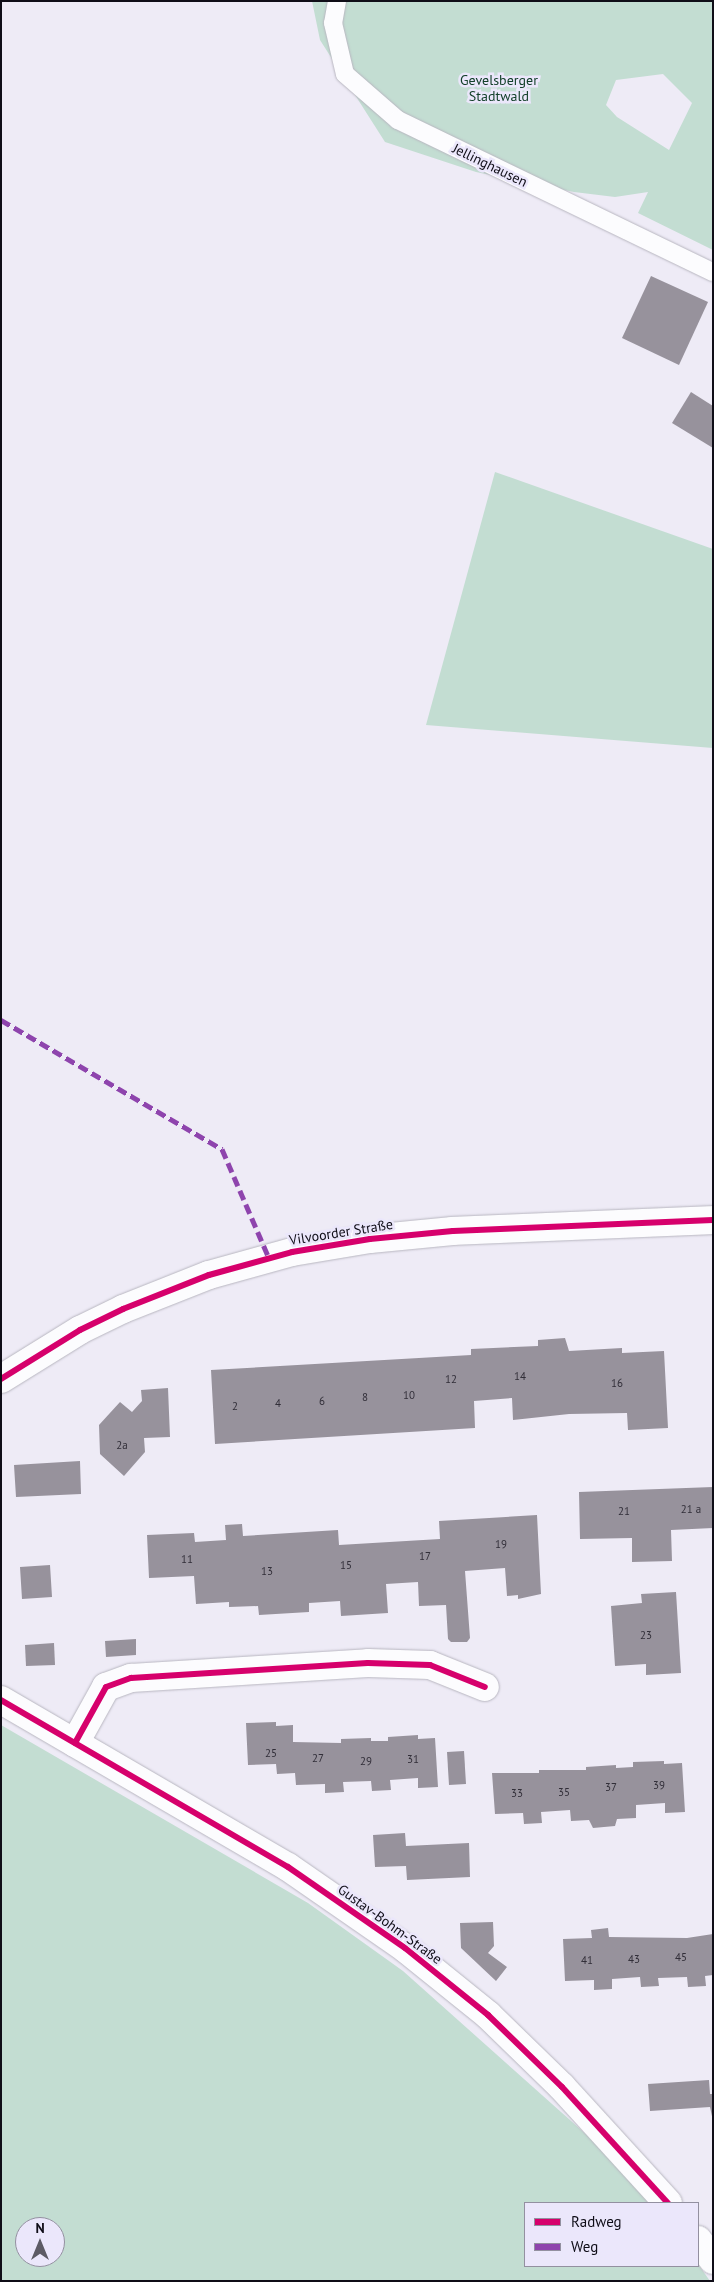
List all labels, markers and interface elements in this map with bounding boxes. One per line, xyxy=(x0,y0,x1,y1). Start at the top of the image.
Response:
park label: Gevelsberger Stadtwald xyxy=(460,72,538,104)
street label: Jellinghausen xyxy=(450,140,530,190)
street label: Vilvoorder Straße xyxy=(288,1216,394,1248)
house number: 14 xyxy=(514,1369,526,1383)
house number: 12 xyxy=(445,1372,457,1386)
house number: 16 xyxy=(611,1376,623,1390)
house number: 10 xyxy=(403,1388,415,1402)
house number: 8 xyxy=(362,1390,368,1404)
house number: 6 xyxy=(319,1394,325,1408)
house number: 4 xyxy=(275,1396,281,1410)
house number: 2 xyxy=(232,1399,238,1413)
house number: 2a xyxy=(116,1438,128,1452)
house number: 21 a xyxy=(681,1502,701,1516)
house number: 21 xyxy=(618,1504,630,1518)
house number: 19 xyxy=(495,1537,507,1551)
house number: 17 xyxy=(419,1549,431,1563)
house number: 11 xyxy=(181,1552,193,1566)
house number: 15 xyxy=(340,1558,352,1572)
house number: 13 xyxy=(261,1564,273,1578)
house number: 23 xyxy=(640,1628,652,1642)
house number: 25 xyxy=(265,1746,277,1760)
house number: 27 xyxy=(312,1751,324,1765)
house number: 31 xyxy=(407,1752,419,1766)
house number: 29 xyxy=(360,1754,372,1768)
house number: 39 xyxy=(653,1778,665,1792)
house number: 37 xyxy=(605,1780,617,1794)
house number: 35 xyxy=(558,1785,570,1799)
house number: 33 xyxy=(511,1786,523,1800)
street label: Gustav-Bohm-Straße xyxy=(335,1881,445,1967)
house number: 45 xyxy=(675,1950,687,1964)
house number: 43 xyxy=(628,1952,640,1966)
house number: 41 xyxy=(581,1953,593,1967)
legend xyxy=(524,2202,699,2267)
text: Radweg xyxy=(571,2212,622,2231)
north arrow xyxy=(15,2217,65,2267)
text: N xyxy=(35,2219,45,2237)
text: Weg xyxy=(571,2237,598,2256)

